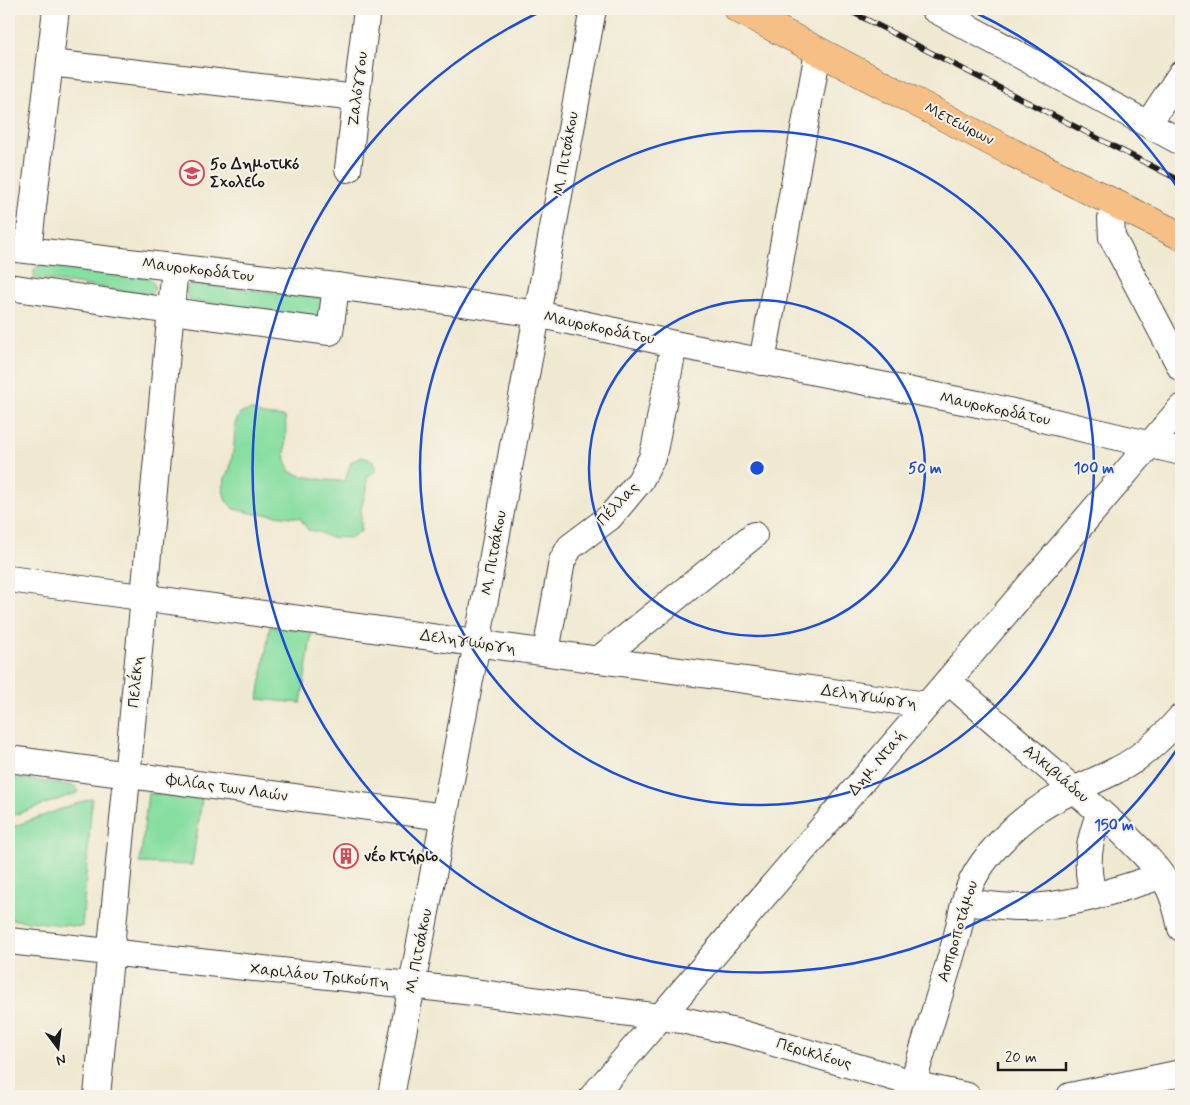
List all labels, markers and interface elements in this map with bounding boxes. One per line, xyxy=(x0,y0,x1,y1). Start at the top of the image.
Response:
street label: Ζαλόγγου xyxy=(343,50,373,128)
street label: Μετεώρων xyxy=(920,97,998,151)
street label: Μ. Πιτσάκου xyxy=(548,110,584,198)
place label: 5ο Δημοτικό Σχολείο xyxy=(210,154,299,193)
school or university icon: 5ο Δημοτικό Σχολείο xyxy=(179,160,205,186)
street label: Μαυροκορδάτου xyxy=(141,253,255,287)
street label: Μαυροκορδάτου xyxy=(542,306,656,350)
street label: Μαυροκορδάτου xyxy=(938,387,1052,431)
centre of rings xyxy=(748,459,766,477)
text: 50 m xyxy=(908,459,942,479)
text: 100 m xyxy=(1074,459,1114,479)
street label: Πέλλας xyxy=(592,477,644,530)
street label: Μ. Πιτσάκου xyxy=(476,509,512,597)
street label: Δεληγιώργη xyxy=(419,625,517,659)
street label: Πελέκη xyxy=(122,655,149,709)
street label: Δεληγιώργη xyxy=(820,680,918,714)
street label: Δημ. Νταή xyxy=(843,726,911,800)
street label: Αλκιβιάδου xyxy=(1019,740,1093,808)
street label: Φιλίας των Λαών xyxy=(164,769,289,807)
text: 150 m xyxy=(1094,816,1134,836)
building icon: νέο κτήριο xyxy=(333,843,359,869)
place label: νέο κτήριο xyxy=(364,845,438,867)
street label: Ασπροποτάμου xyxy=(933,878,983,984)
street label: Μ. Πιτσάκου xyxy=(400,907,438,995)
street label: Χαριλάου Τρικούπη xyxy=(249,958,391,994)
north arrow xyxy=(32,1022,82,1072)
street label: Περικλέους xyxy=(774,1032,855,1075)
scale bar xyxy=(998,1040,1065,1072)
text: 20 m xyxy=(1005,1048,1037,1068)
text: N xyxy=(54,1050,68,1069)

